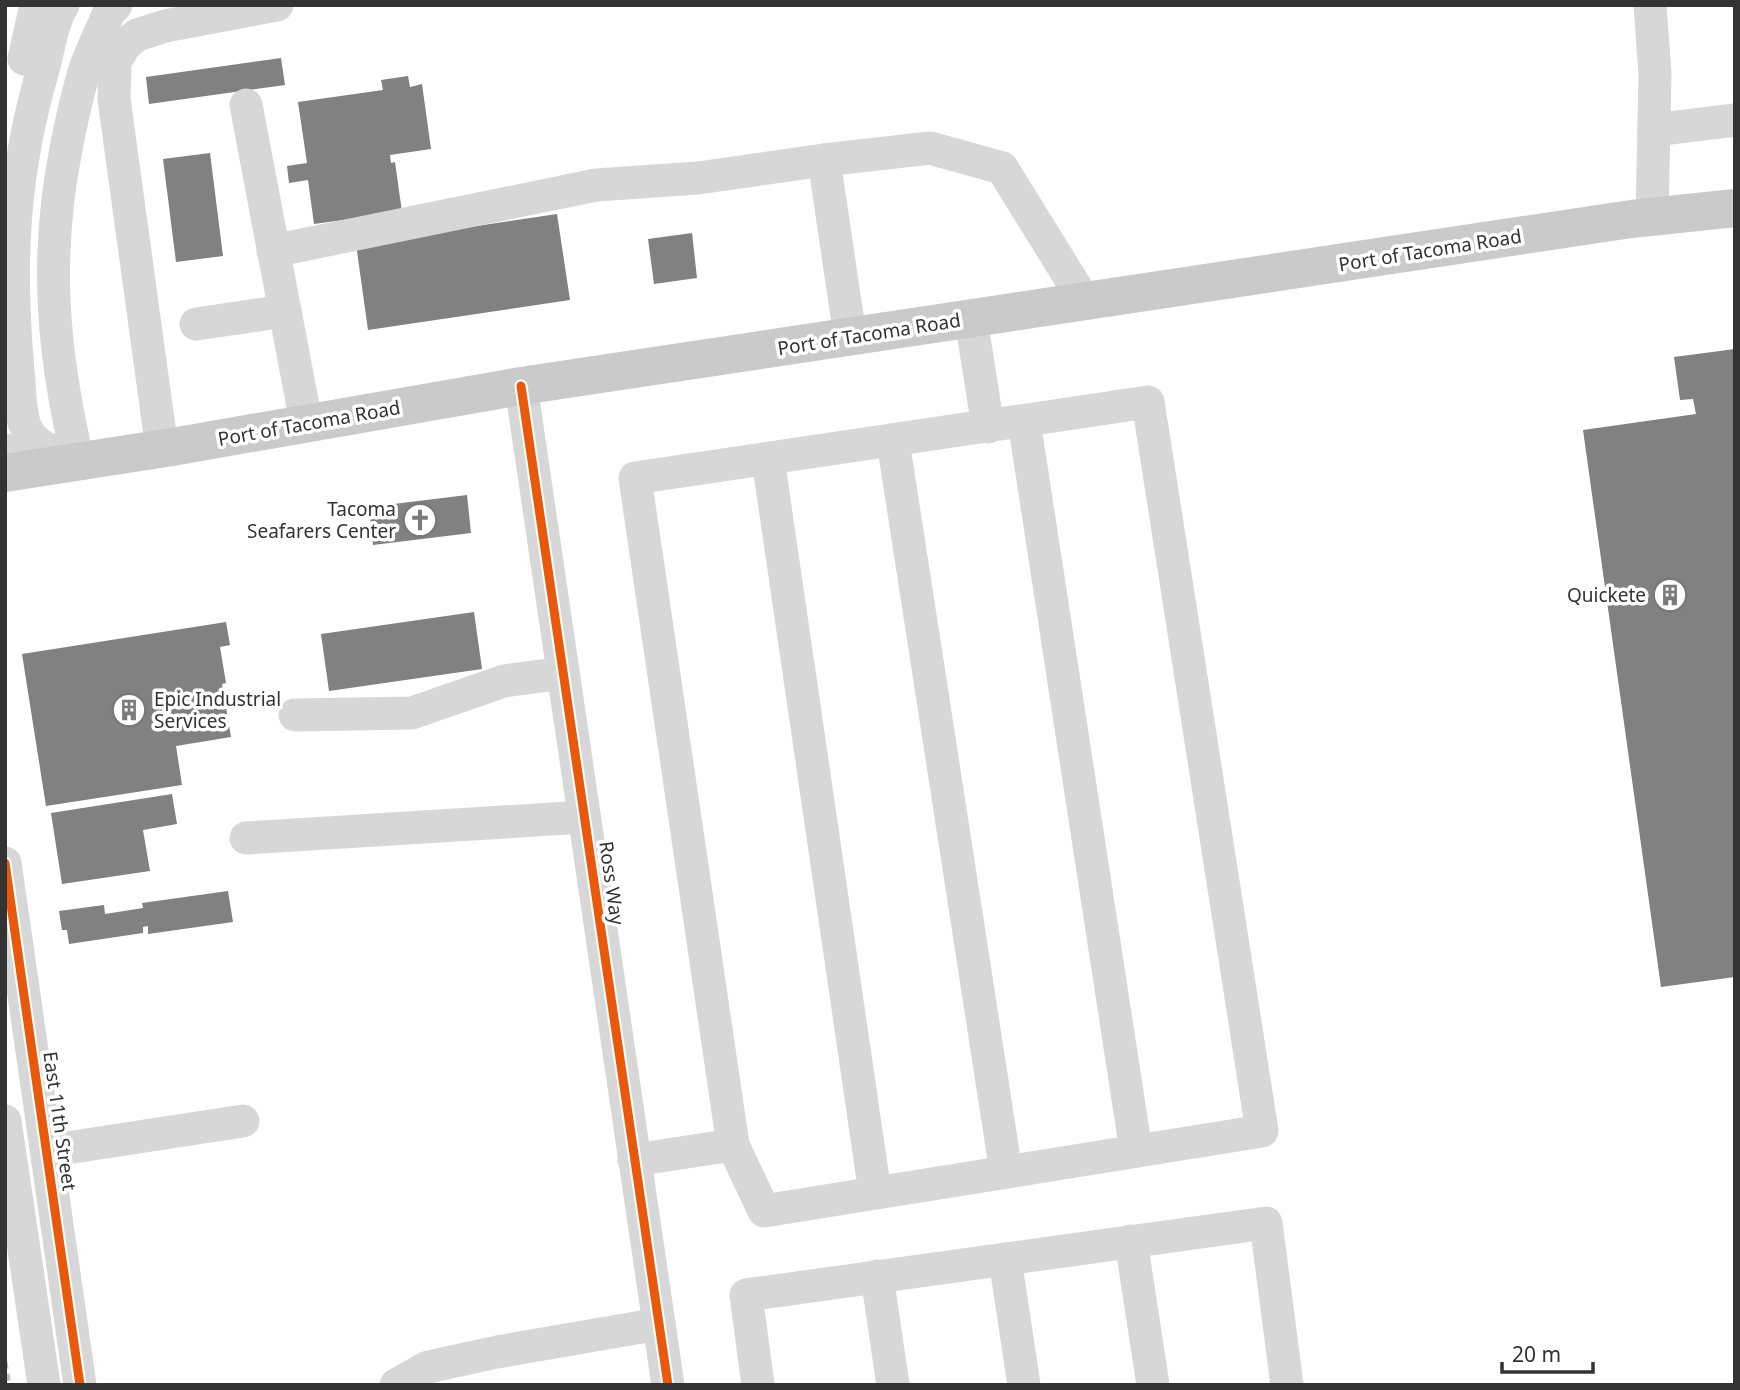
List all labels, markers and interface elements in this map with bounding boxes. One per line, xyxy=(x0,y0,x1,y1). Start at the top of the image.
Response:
street label: Port of Tacoma Road xyxy=(1337,223,1523,277)
street label: Port of Tacoma Road xyxy=(776,307,962,361)
street label: Port of Tacoma Road xyxy=(216,394,402,452)
place label: Tacoma Seafarers Center xyxy=(247,496,396,544)
church icon: Tacoma Seafarers Center xyxy=(401,501,439,539)
building icon: Quickete xyxy=(1651,576,1689,614)
place label: Quickete xyxy=(1567,582,1646,608)
place label: Epic Industrial Services xyxy=(154,686,281,734)
building icon: Epic Industrial Services xyxy=(110,691,148,729)
street label: Ross Way xyxy=(593,840,631,927)
street label: East 11th Street xyxy=(37,1050,83,1192)
scale bar xyxy=(1502,1330,1593,1374)
text: 20 m xyxy=(1512,1340,1561,1368)

